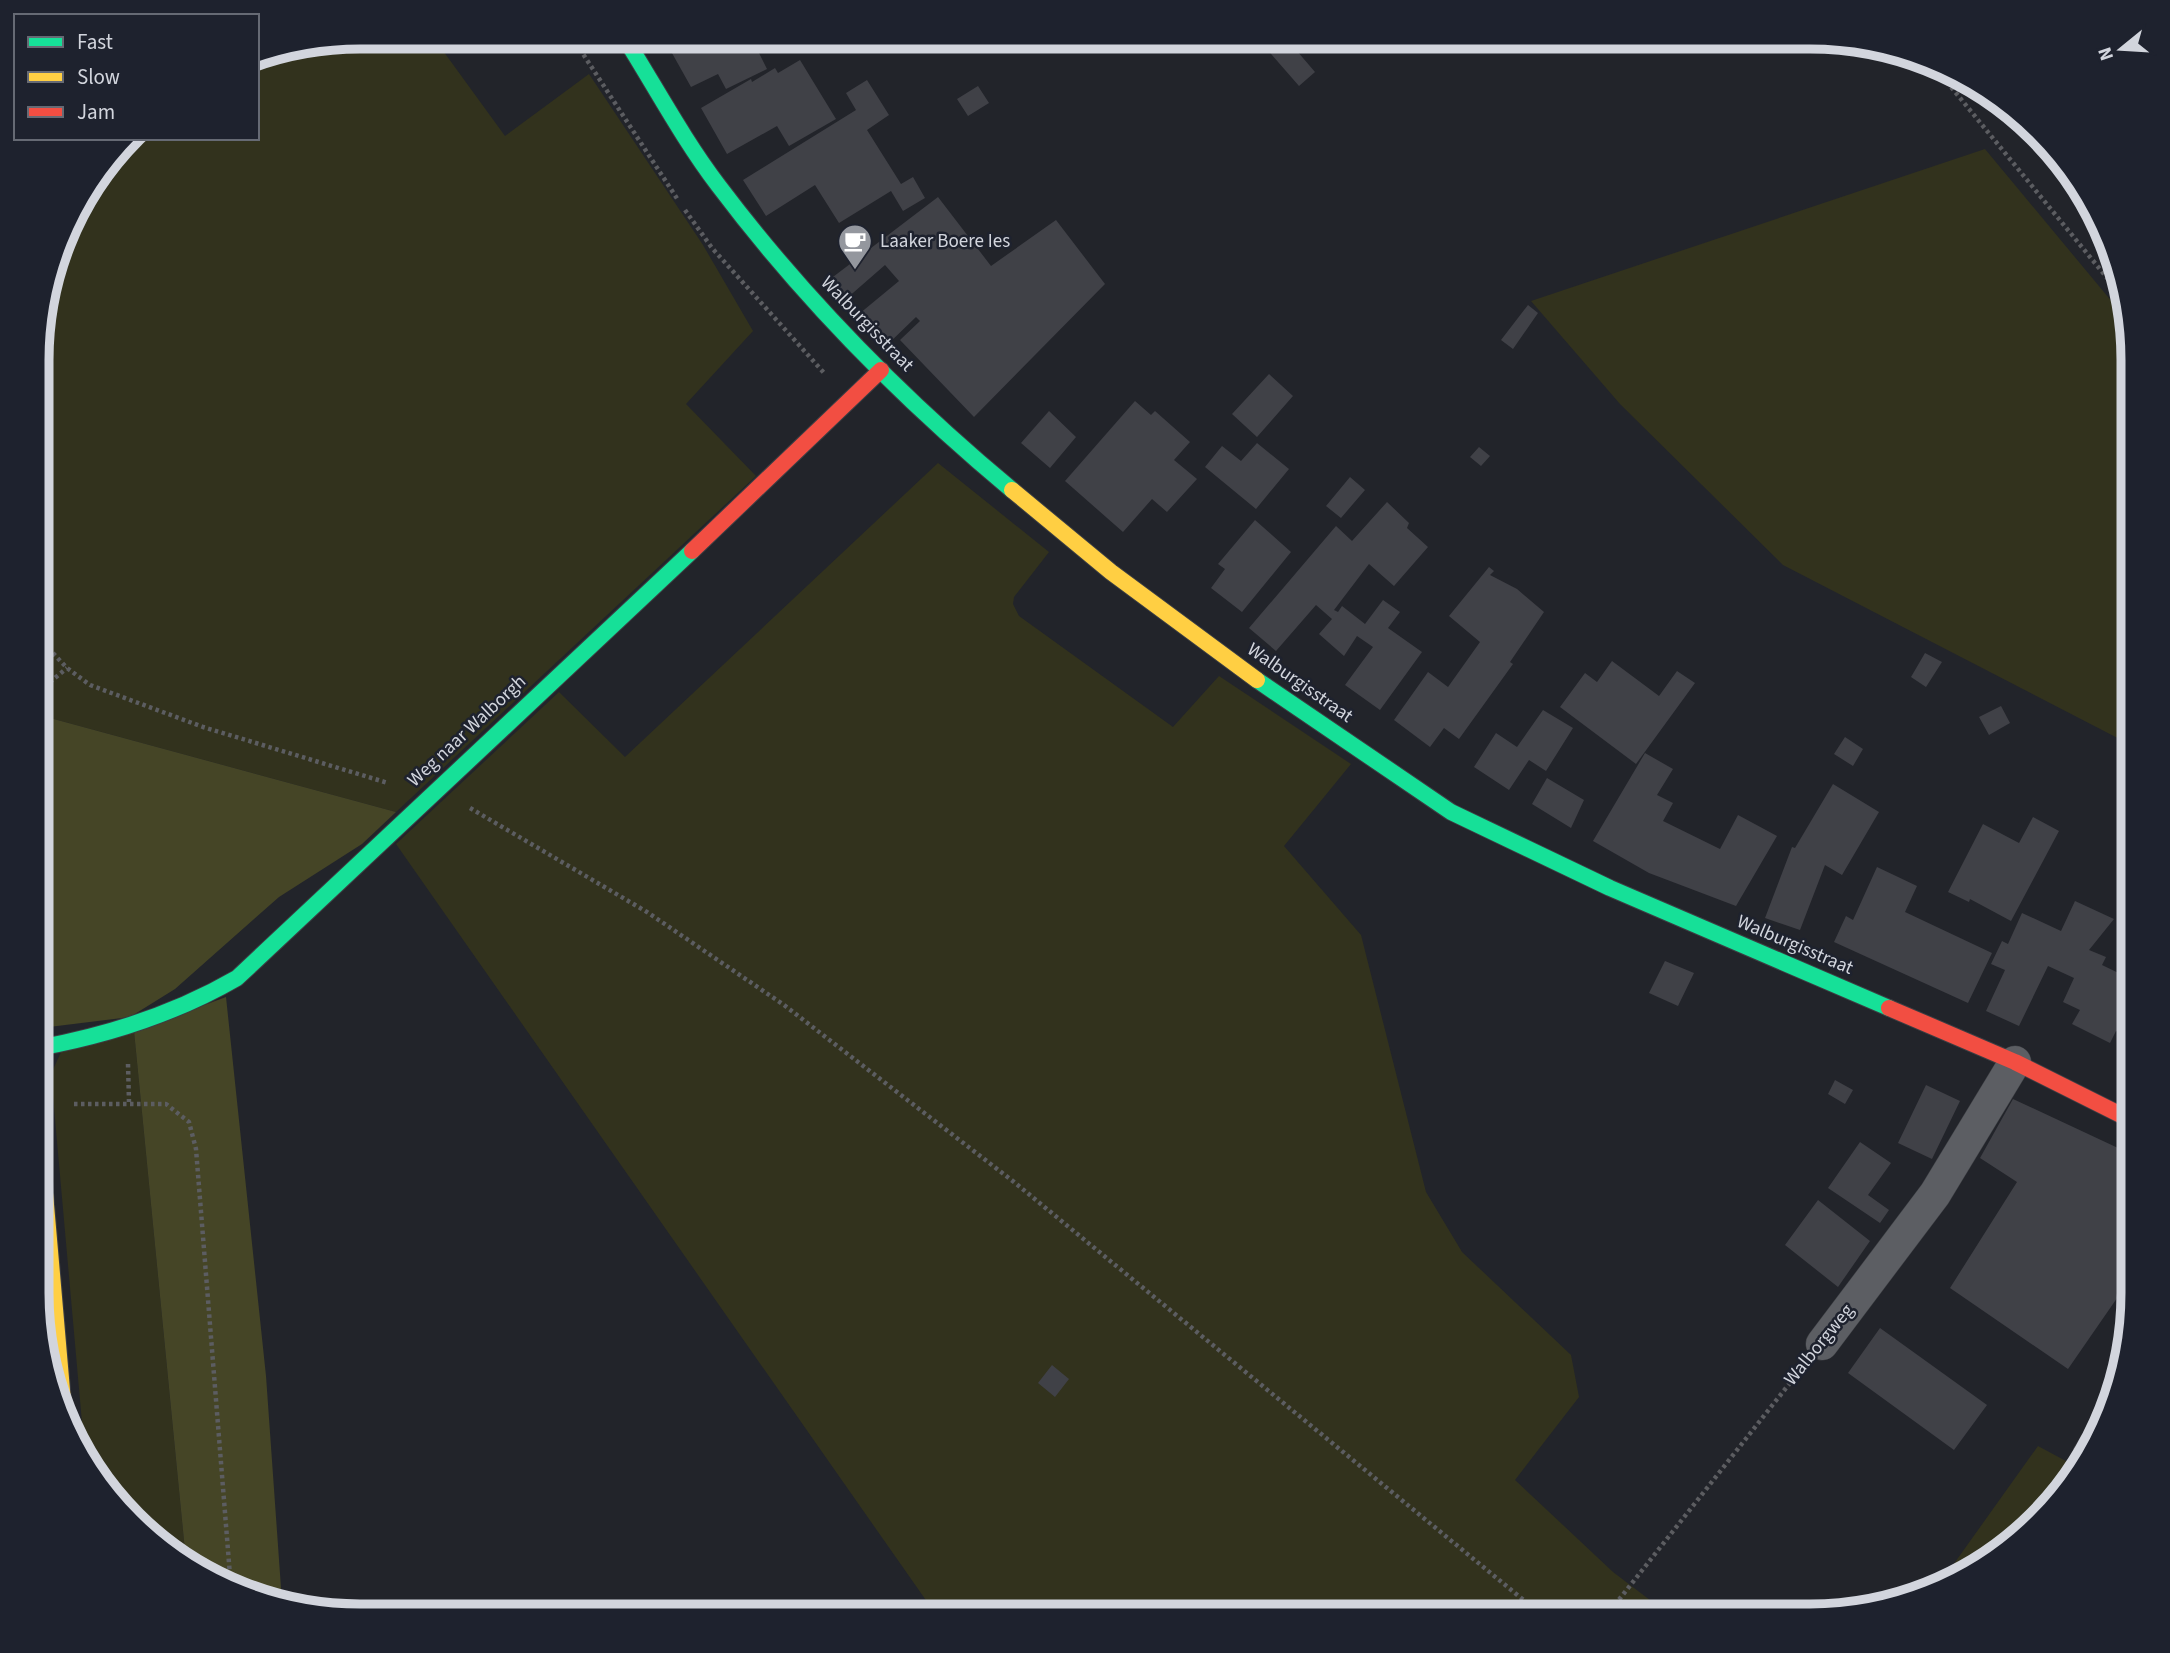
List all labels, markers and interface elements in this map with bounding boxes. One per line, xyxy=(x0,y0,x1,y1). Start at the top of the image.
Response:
legend xyxy=(14,14,259,140)
north arrow xyxy=(2086,14,2156,84)
text: Fast xyxy=(77,27,113,57)
text: N xyxy=(2091,44,2121,64)
text: Slow xyxy=(77,62,120,92)
text: Jam xyxy=(77,97,115,127)
cafe icon: Laaker Boere Ies xyxy=(836,222,874,271)
place label: Laaker Boere Ies xyxy=(880,228,1010,255)
street label: Walburgisstraat xyxy=(814,270,920,378)
street label: Walburgisstraat xyxy=(1241,636,1359,730)
street label: Weg naar Walborgh xyxy=(402,669,532,793)
street label: Walburgisstraat xyxy=(1733,908,1858,982)
street label: Walborgweg xyxy=(1778,1298,1861,1392)

